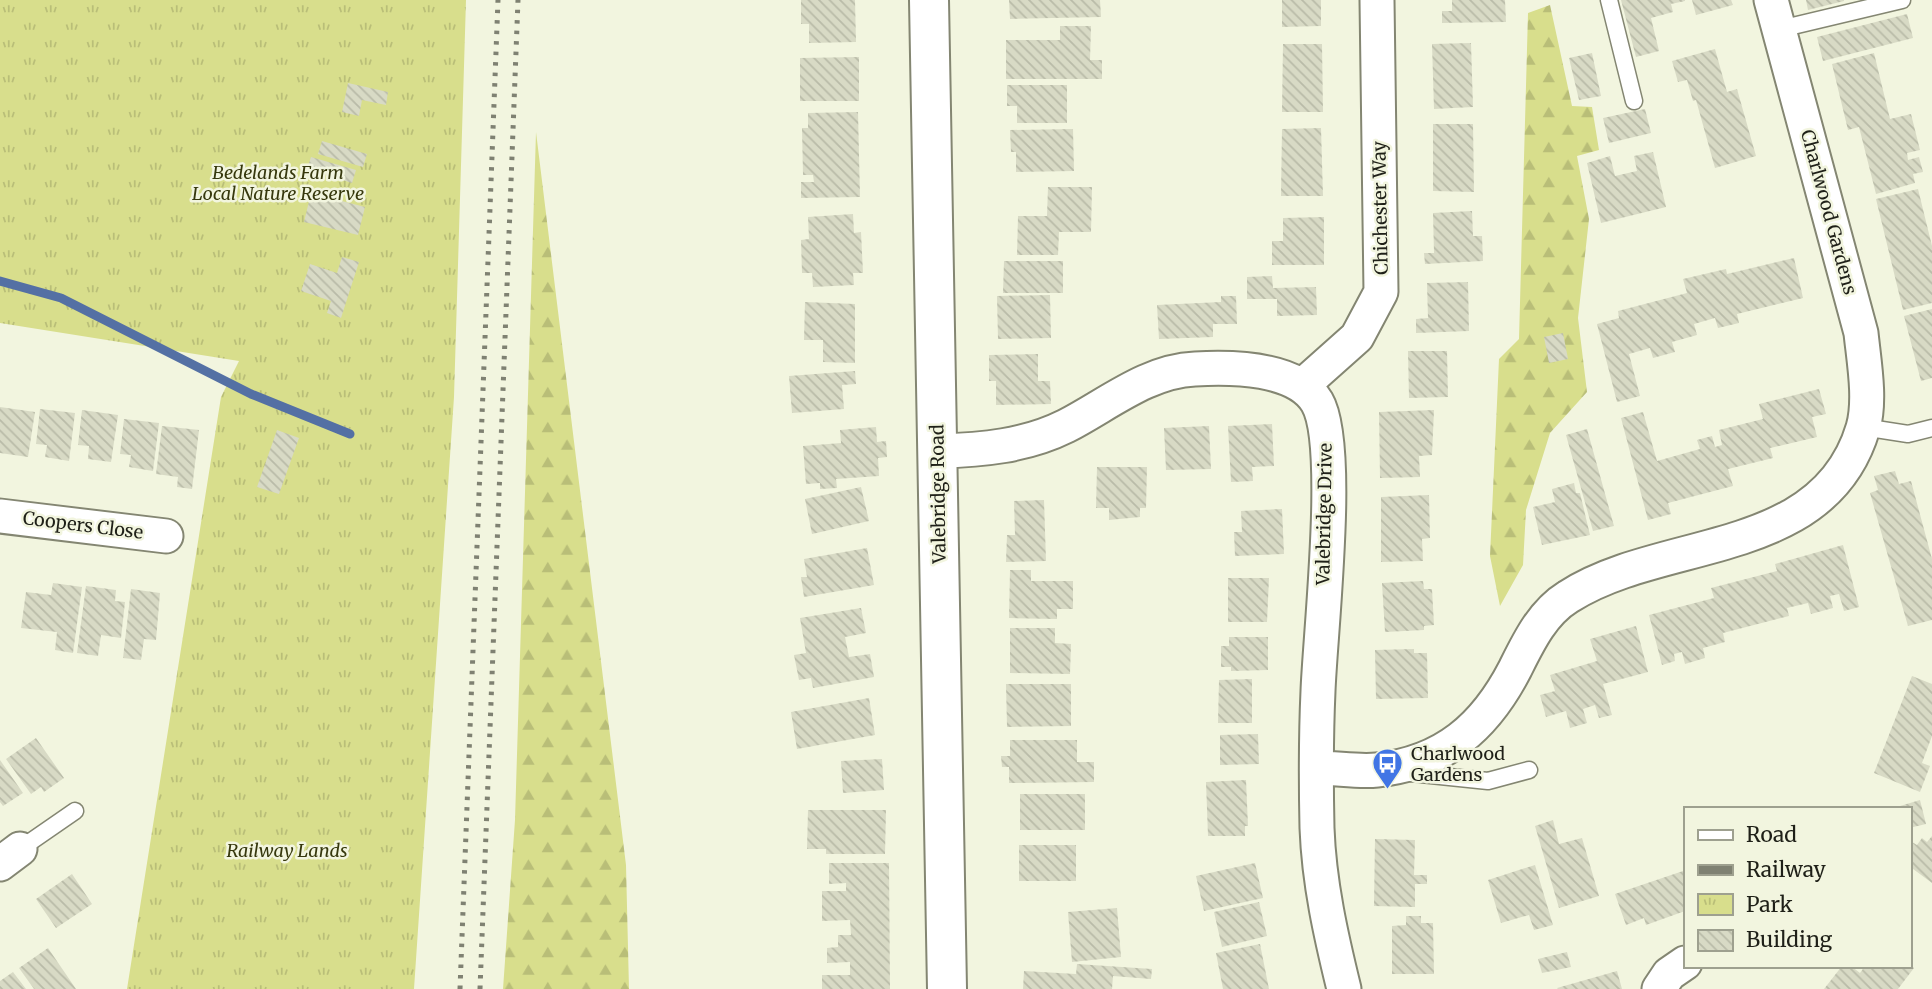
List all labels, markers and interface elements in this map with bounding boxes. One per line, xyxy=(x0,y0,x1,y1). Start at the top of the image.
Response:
street label: Charlwood Gardens xyxy=(1796,127,1862,297)
street label: Chichester Way xyxy=(1367,140,1393,275)
park label: Bedelands Farm Local Nature Reserve xyxy=(192,161,364,205)
street label: Valebridge Road xyxy=(925,424,951,565)
street label: Valebridge Drive xyxy=(1311,443,1337,586)
street label: Coopers Close xyxy=(22,506,144,544)
place label: Charlwood Gardens xyxy=(1411,742,1505,786)
bus stop icon: Charlwood Gardens xyxy=(1371,746,1405,790)
legend xyxy=(1684,807,1911,968)
text: Road xyxy=(1746,821,1797,848)
park label: Railway Lands xyxy=(226,839,348,862)
text: Railway xyxy=(1746,856,1827,883)
text: Park xyxy=(1746,891,1793,918)
text: Building xyxy=(1746,926,1833,953)

